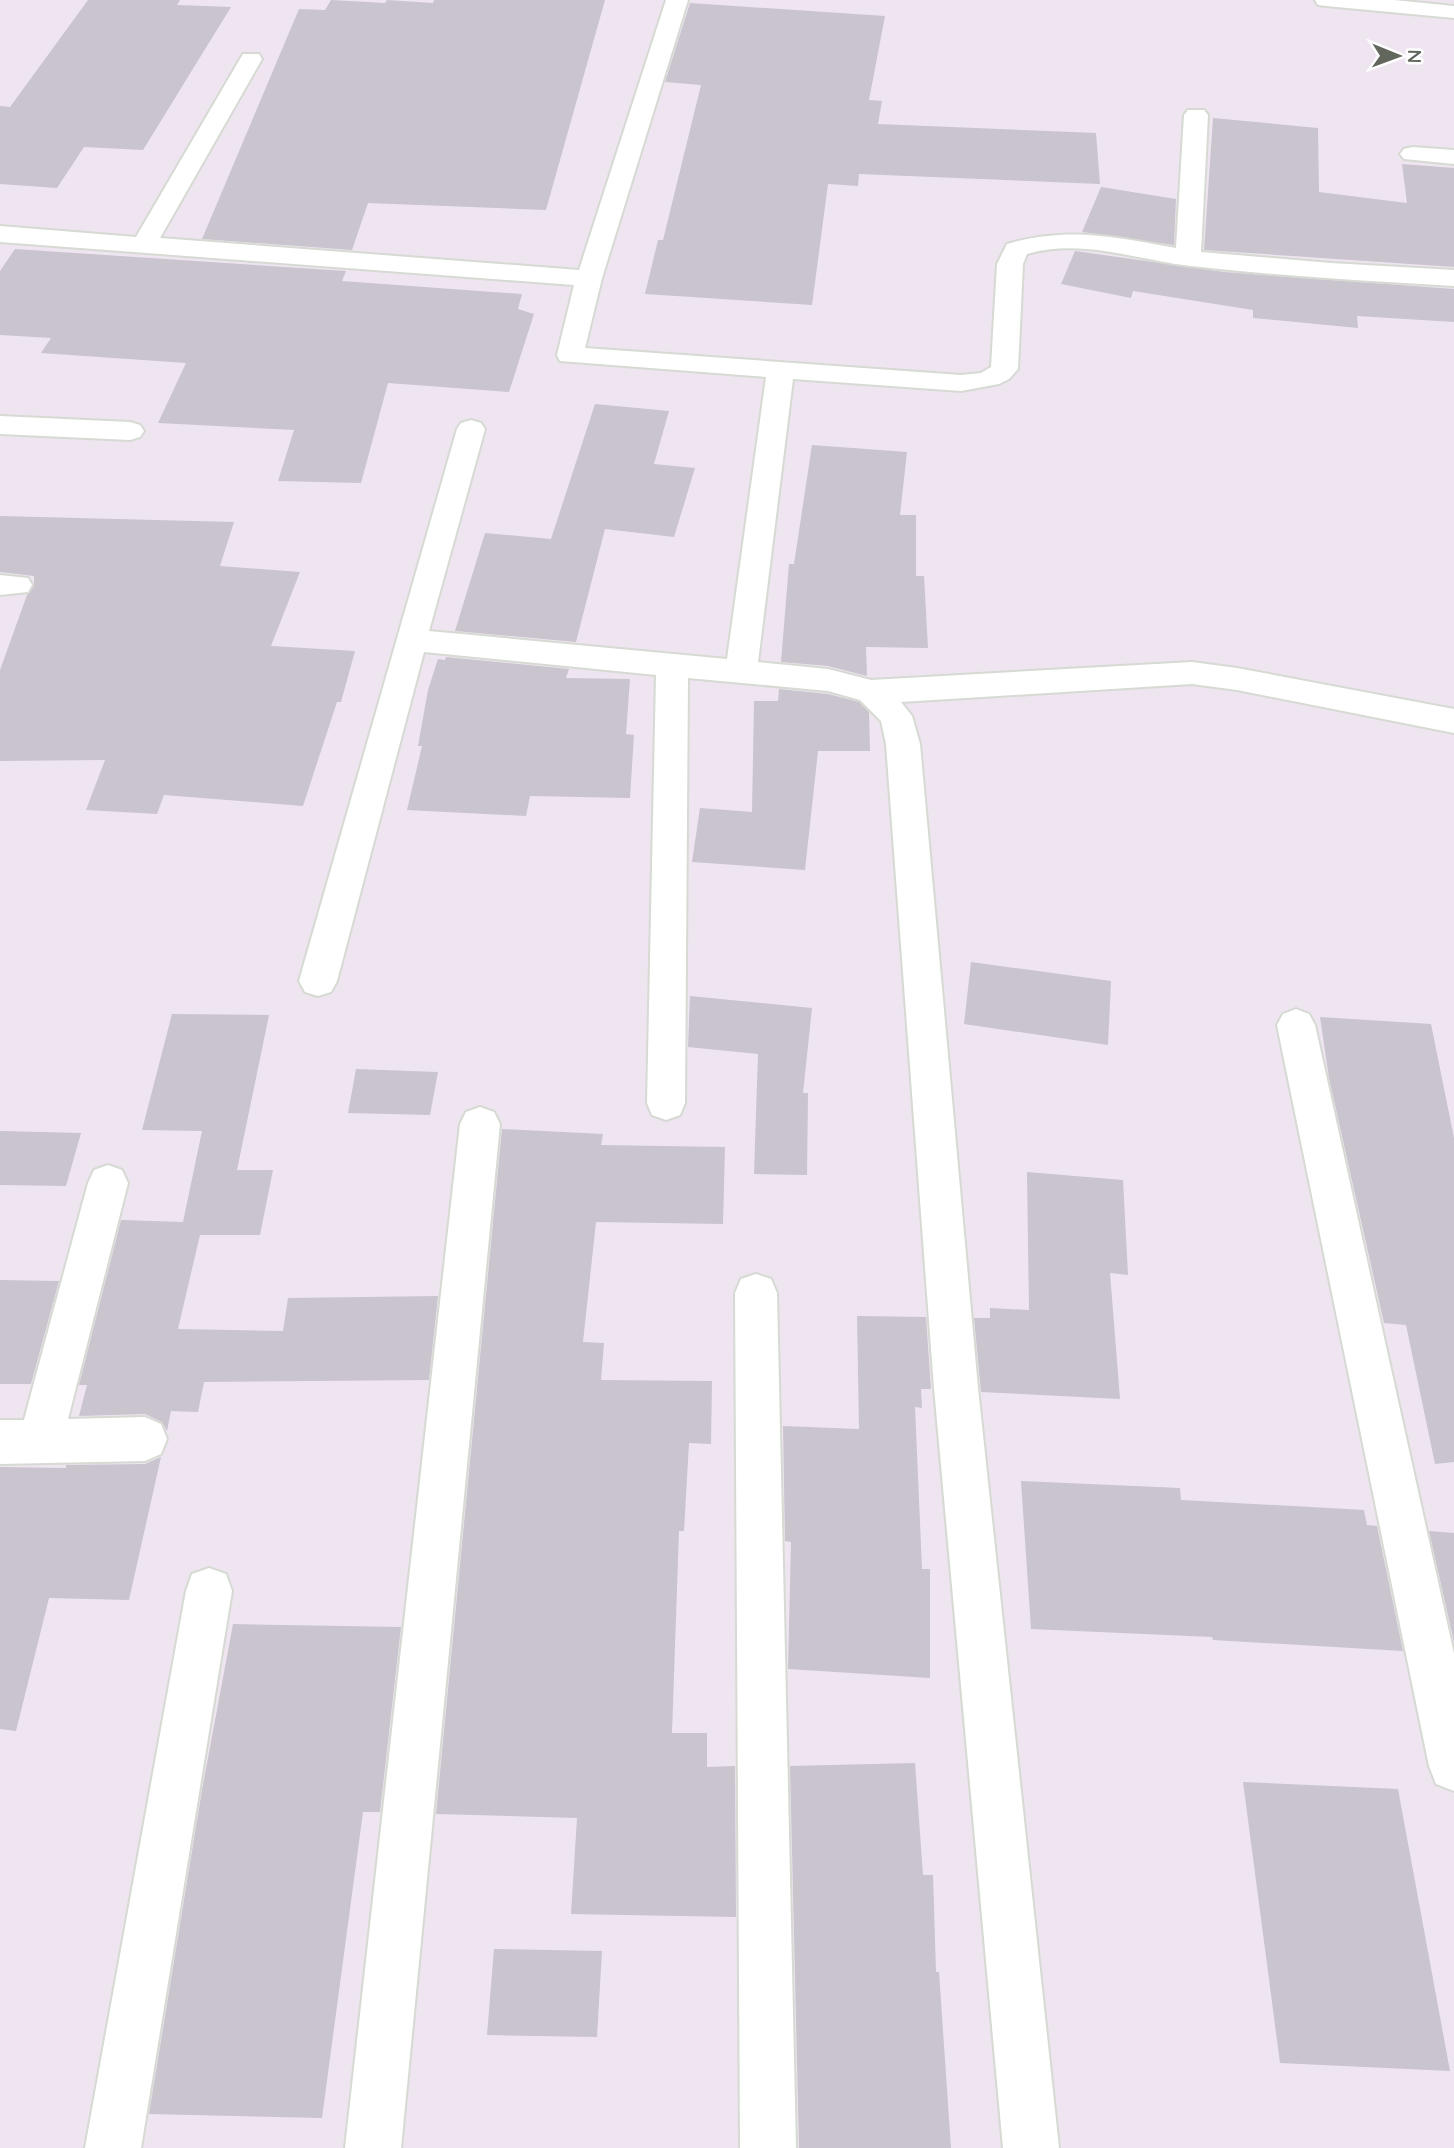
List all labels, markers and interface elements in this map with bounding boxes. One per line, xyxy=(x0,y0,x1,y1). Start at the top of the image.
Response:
north arrow xyxy=(1363,21,1433,91)
text: N xyxy=(1403,49,1427,63)

